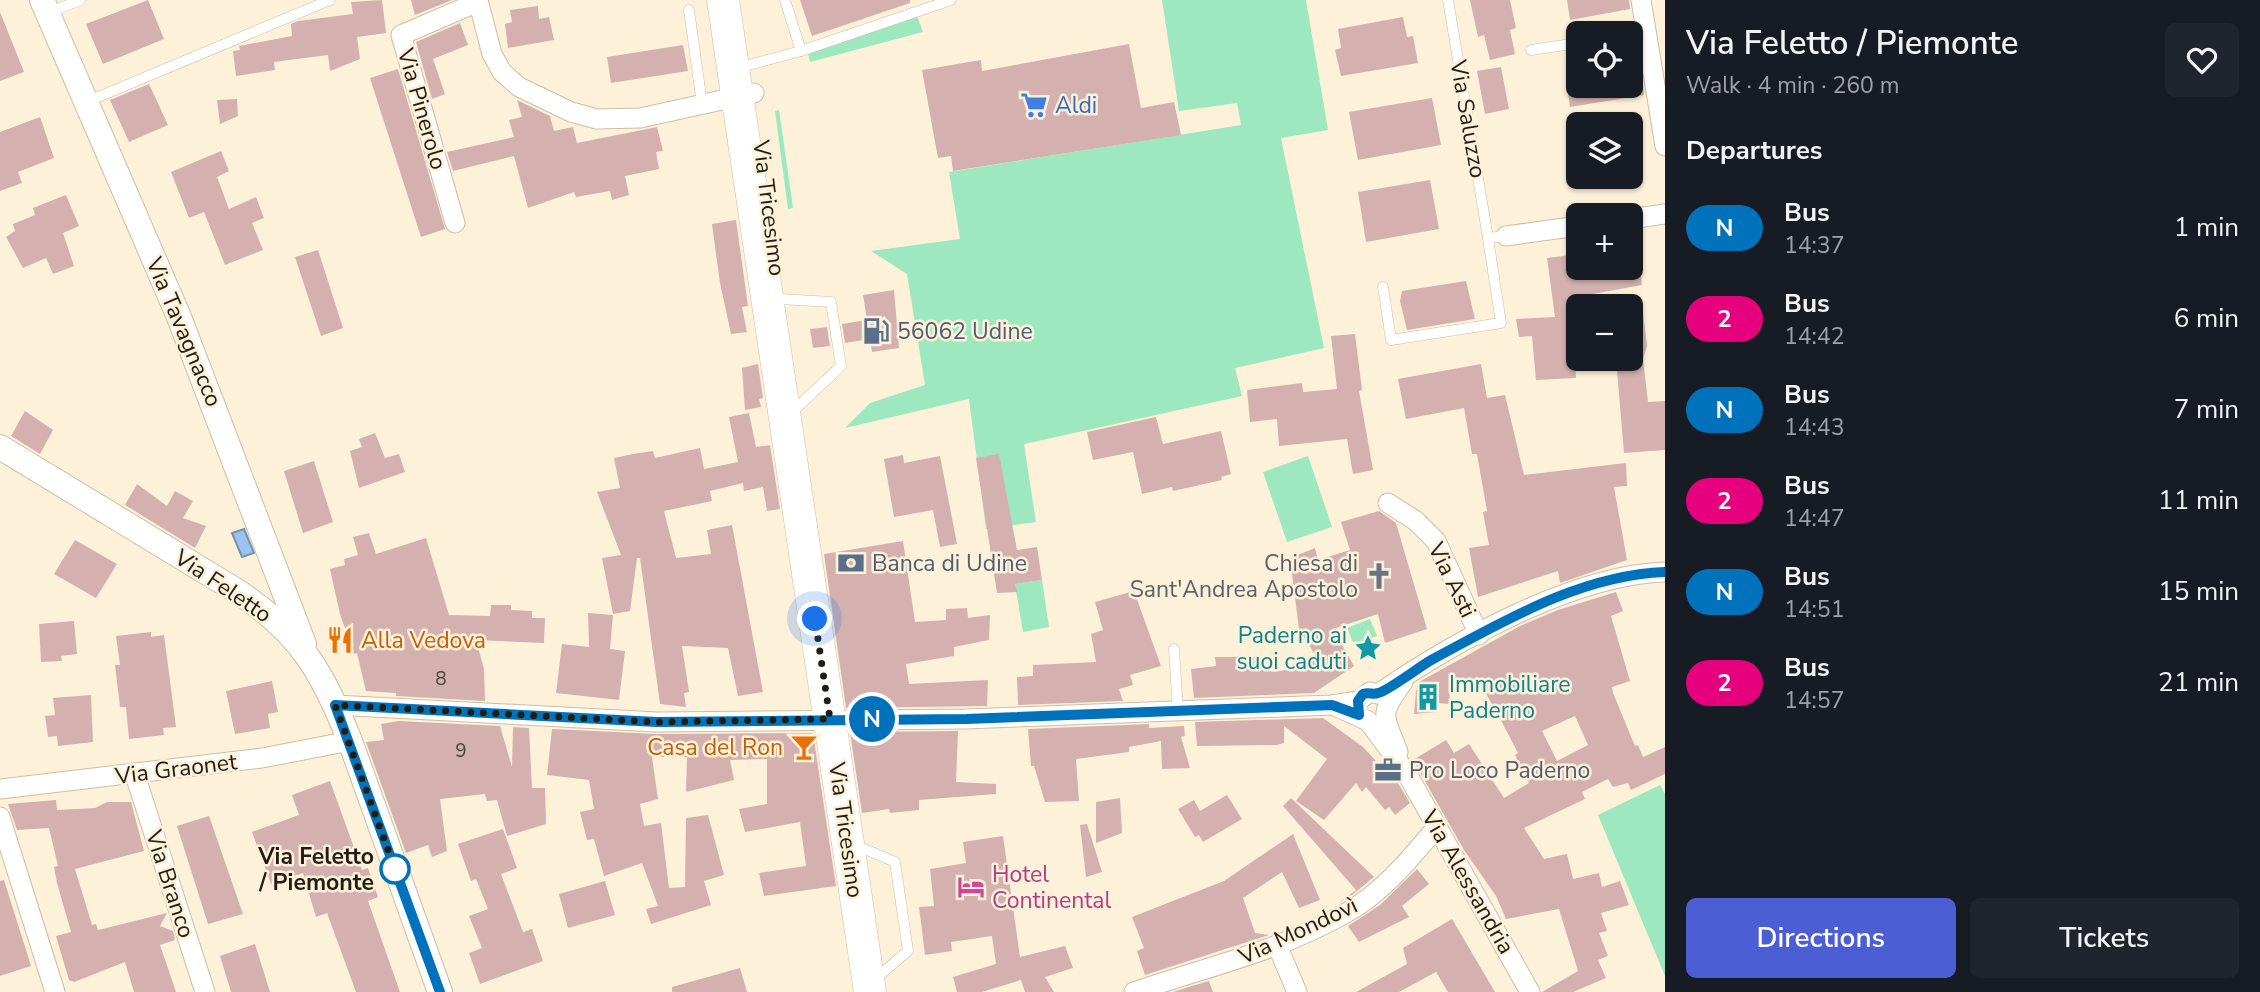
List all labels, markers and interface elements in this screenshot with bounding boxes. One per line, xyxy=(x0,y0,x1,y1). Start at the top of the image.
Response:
map controls xyxy=(1566,21,1643,371)
button: locate xyxy=(1566,21,1643,98)
text: Via Feletto / Piemonte xyxy=(1686,21,2018,66)
button: heart xyxy=(2165,23,2239,97)
street label: Via Pinerolo xyxy=(390,44,454,173)
street label: Via Saluzzo xyxy=(1442,57,1494,180)
text: Walk · 4 min · 260 m xyxy=(1686,70,1899,101)
supermarket icon: Aldi xyxy=(1019,90,1049,120)
place label: Aldi xyxy=(1055,90,1097,121)
button: layers xyxy=(1566,112,1643,189)
text: Departures xyxy=(1686,133,1822,168)
street label: Via Tricesimo xyxy=(745,137,793,278)
text: Bus xyxy=(1784,195,1830,230)
button: + xyxy=(1566,203,1643,280)
text: 1 min xyxy=(2174,210,2239,245)
text: N xyxy=(1716,212,1733,244)
text: 14:37 xyxy=(1784,230,1844,261)
street label: Via Tavagnacco xyxy=(138,252,229,412)
text: Bus xyxy=(1784,286,1830,321)
button: − xyxy=(1566,294,1643,371)
text: 6 min xyxy=(2174,301,2239,336)
text: 2 xyxy=(1717,303,1732,335)
fuel station icon: 56062 Udine xyxy=(861,316,891,346)
place label: 56062 Udine xyxy=(897,316,1033,347)
text: 14:42 xyxy=(1784,321,1844,352)
text: Bus xyxy=(1784,377,1830,412)
text: 7 min xyxy=(2174,392,2239,427)
text: N xyxy=(1716,394,1733,426)
text: 14:43 xyxy=(1784,412,1844,443)
text: Bus xyxy=(1784,468,1830,503)
text: 11 min xyxy=(2158,483,2239,518)
text: 2 xyxy=(1717,485,1732,517)
text: 14:47 xyxy=(1784,503,1844,534)
street label: Via Asti xyxy=(1420,536,1484,623)
street label: Via Feletto xyxy=(167,542,278,630)
bank icon: Banca di Udine xyxy=(836,548,866,578)
place label: Banca di Udine xyxy=(872,548,1027,579)
place label: Chiesa di Sant'Andrea Apostolo xyxy=(1130,548,1358,605)
text: Bus xyxy=(1784,559,1830,594)
church icon: Chiesa di Sant'Andrea Apostolo xyxy=(1364,561,1394,591)
text: 15 min xyxy=(2158,574,2239,609)
text: N xyxy=(1716,576,1733,608)
text: 14:51 xyxy=(1784,594,1844,625)
your location xyxy=(797,601,832,636)
place label: Paderno ai suoi caduti xyxy=(1237,620,1347,677)
restaurant icon: Alla Vedova xyxy=(325,625,355,655)
place label: Alla Vedova xyxy=(361,625,486,656)
place icon: Paderno ai suoi caduti xyxy=(1353,633,1383,663)
text: Bus xyxy=(1784,650,1830,685)
text: 21 min xyxy=(2158,665,2239,700)
house number: 8 xyxy=(435,666,447,692)
text: 2 xyxy=(1717,667,1732,699)
place label: Immobiliare Paderno xyxy=(1449,669,1570,726)
building icon: Immobiliare Paderno xyxy=(1413,682,1443,712)
text: 14:57 xyxy=(1784,685,1844,716)
line badge: N xyxy=(849,696,895,742)
text: N xyxy=(863,703,881,735)
place label: Casa del Ron xyxy=(647,732,783,763)
bar icon: Casa del Ron xyxy=(789,732,819,762)
house number: 9 xyxy=(455,738,467,764)
street label: Via Graonet xyxy=(112,746,240,792)
office icon: Pro Loco Paderno xyxy=(1373,755,1403,785)
place label: Pro Loco Paderno xyxy=(1409,755,1590,786)
street label: Via Tricesimo xyxy=(821,759,871,900)
street label: Via Alessandria xyxy=(1414,803,1522,960)
street label: Via Branco xyxy=(138,825,202,942)
place label: Via Feletto / Piemonte xyxy=(257,841,374,898)
marker: Via Feletto / Piemonte xyxy=(380,854,410,884)
place label: Hotel Continental xyxy=(992,859,1112,916)
hotel icon: Hotel Continental xyxy=(956,872,986,902)
street label: Via Mondovì xyxy=(1233,890,1363,973)
button: Directions xyxy=(1686,898,1956,978)
button: Tickets xyxy=(1970,898,2239,978)

